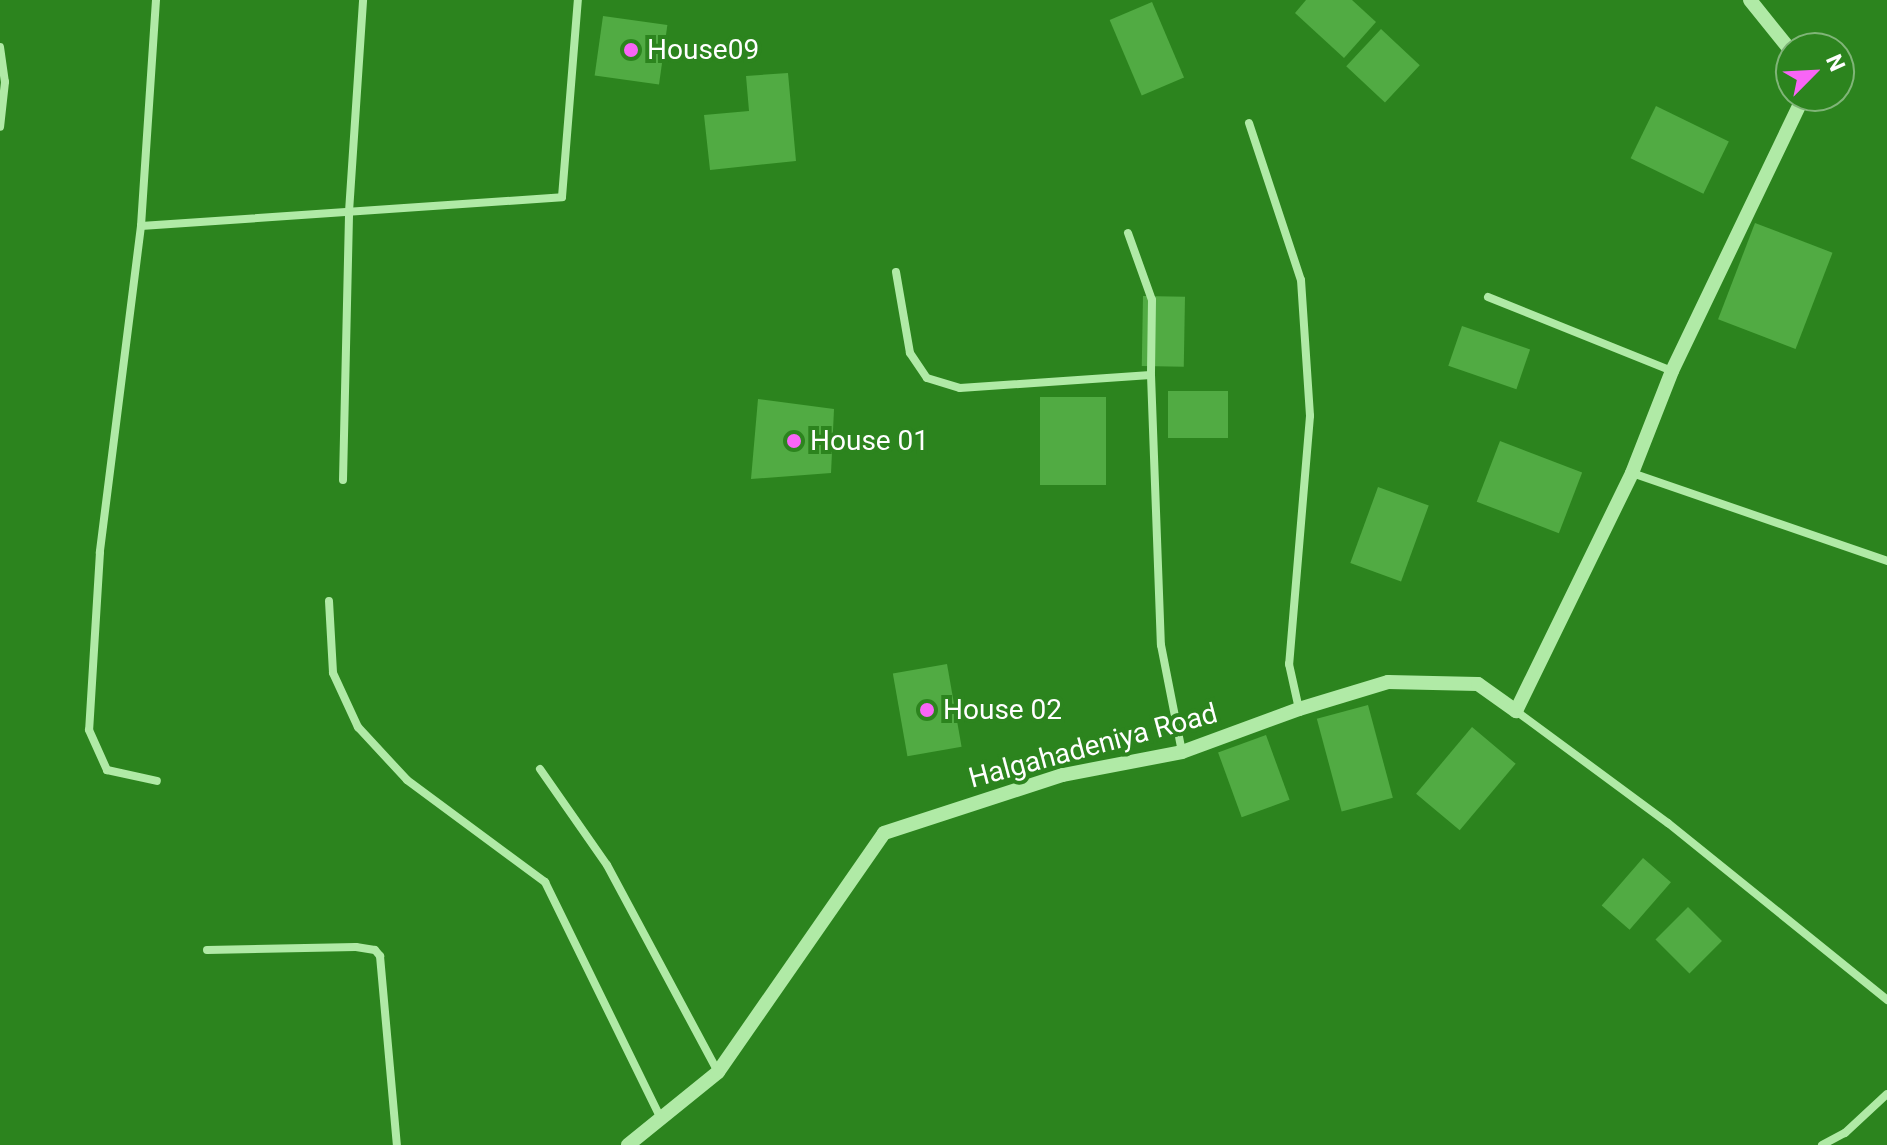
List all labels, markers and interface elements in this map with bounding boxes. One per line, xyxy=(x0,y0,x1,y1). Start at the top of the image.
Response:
north arrow xyxy=(1775,32,1855,112)
place label: House09 xyxy=(647,33,759,67)
marker: House09 xyxy=(622,41,640,59)
text: N xyxy=(1821,51,1850,75)
place label: House 01 xyxy=(810,424,929,458)
marker: House 01 xyxy=(785,432,803,450)
place label: House 02 xyxy=(943,693,1062,727)
street label: Halgahadeniya Road xyxy=(965,697,1221,795)
marker: House 02 xyxy=(918,701,936,719)

